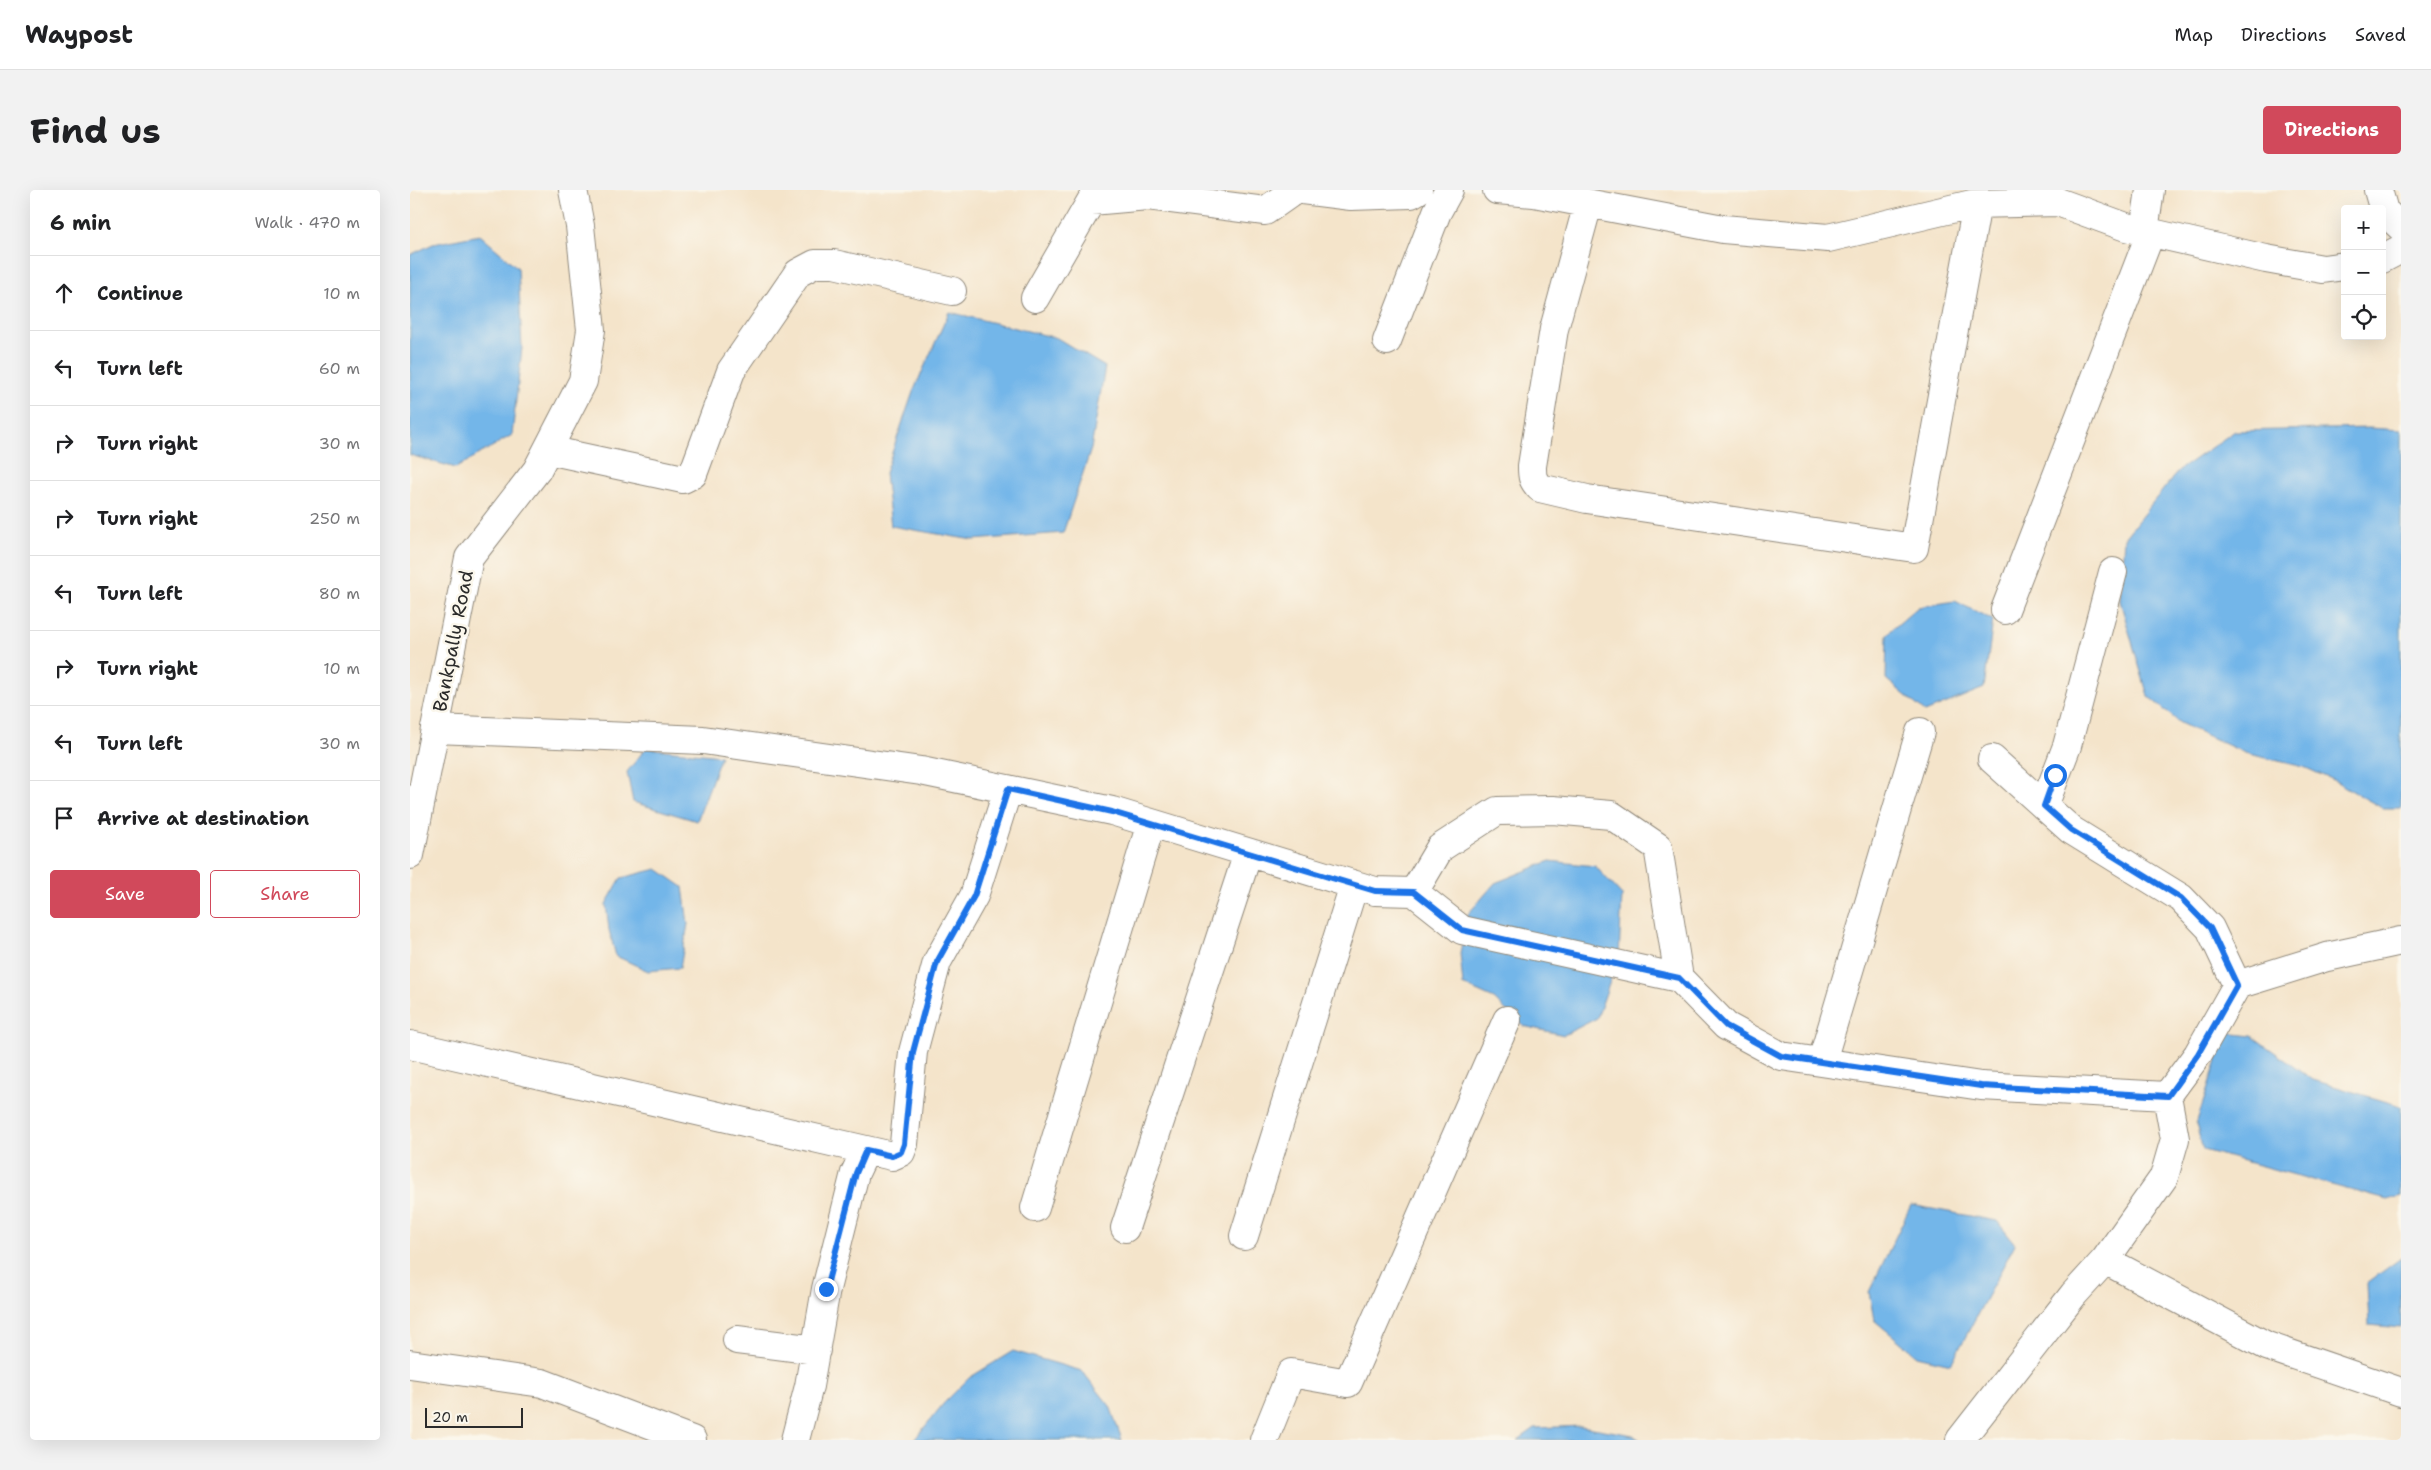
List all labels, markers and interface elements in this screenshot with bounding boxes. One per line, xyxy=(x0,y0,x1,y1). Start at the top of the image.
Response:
text: Waypost xyxy=(25,19,133,51)
text: Map xyxy=(2175,23,2213,47)
text: Directions xyxy=(2241,23,2327,47)
text: Saved xyxy=(2355,23,2406,47)
button: Directions xyxy=(2263,106,2401,154)
text: Find us xyxy=(30,107,161,154)
map controls xyxy=(2341,205,2386,340)
button: + xyxy=(2341,205,2386,250)
text: 6 min xyxy=(50,209,111,237)
text: Walk · 470 m xyxy=(255,212,360,233)
button: − xyxy=(2341,250,2386,295)
icon: ahead xyxy=(50,279,78,307)
text: Continue xyxy=(97,281,183,306)
text: 10 m xyxy=(323,283,360,304)
button: locate xyxy=(2341,295,2386,340)
icon: left xyxy=(50,354,78,382)
text: Turn left xyxy=(97,356,183,381)
text: 60 m xyxy=(319,358,360,379)
icon: right xyxy=(50,429,78,457)
text: Turn right xyxy=(97,431,198,456)
text: 30 m xyxy=(319,433,360,454)
icon: right xyxy=(50,504,78,532)
text: Turn right xyxy=(97,506,198,531)
text: 250 m xyxy=(309,508,360,529)
street label: Bankpally Road xyxy=(427,568,479,714)
icon: left xyxy=(50,579,78,607)
text: Turn left xyxy=(97,581,183,606)
text: 80 m xyxy=(319,583,360,604)
icon: right xyxy=(50,654,78,682)
text: Turn right xyxy=(97,656,198,681)
text: 10 m xyxy=(323,658,360,679)
icon: left xyxy=(50,729,78,757)
text: Turn left xyxy=(97,731,183,756)
text: 30 m xyxy=(319,733,360,754)
route start xyxy=(2044,764,2067,787)
icon: arrive xyxy=(50,804,78,832)
text: Arrive at destination xyxy=(97,806,309,831)
button: Save xyxy=(50,870,200,918)
button: Share xyxy=(210,870,360,918)
route end xyxy=(815,1278,838,1301)
scale bar xyxy=(425,1405,522,1428)
text: 20 m xyxy=(432,1408,468,1426)

